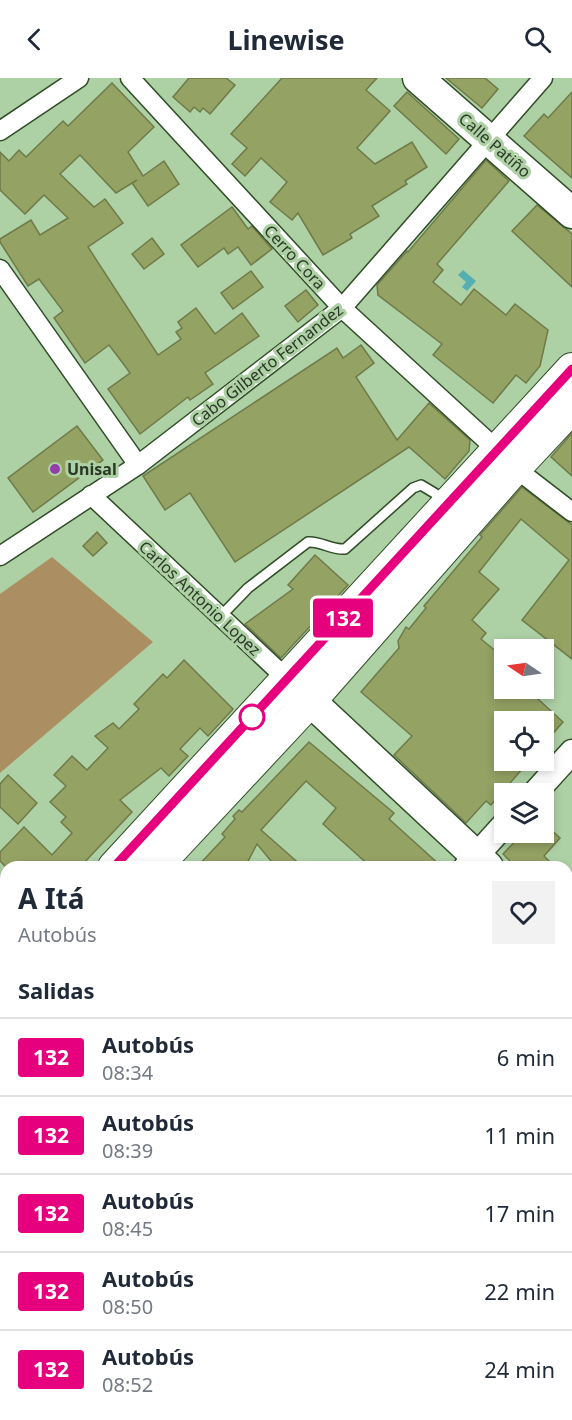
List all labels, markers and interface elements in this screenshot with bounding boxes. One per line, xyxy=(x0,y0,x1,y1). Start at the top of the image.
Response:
text: Linewise xyxy=(227,21,345,58)
icon: back xyxy=(18,23,51,56)
icon: search xyxy=(521,23,554,56)
street label: Calle Patiño xyxy=(454,108,536,182)
street label: Cerro Cora xyxy=(259,220,331,294)
street label: Cabo Gilberto Fernandez xyxy=(187,299,347,431)
place label: Unisal xyxy=(67,458,117,480)
marker: Unisal xyxy=(48,462,62,476)
street label: Carlos Antonio Lopez xyxy=(134,536,266,660)
line badge: 132 xyxy=(308,598,378,638)
text: 132 xyxy=(325,604,361,632)
north arrow xyxy=(494,639,554,699)
map controls xyxy=(494,639,554,843)
unlabelled marker xyxy=(239,704,265,730)
button: locate xyxy=(494,711,554,771)
button: layers xyxy=(494,783,554,843)
text: A Itá xyxy=(18,879,84,917)
button: heart xyxy=(492,881,555,944)
text: Autobús xyxy=(18,921,97,948)
text: Salidas xyxy=(18,975,95,1005)
text: Autobús xyxy=(102,1029,194,1059)
text: 6 min xyxy=(497,1042,555,1072)
text: 132 xyxy=(33,1043,69,1071)
text: 08:34 xyxy=(102,1059,153,1086)
text: Autobús xyxy=(102,1107,194,1137)
text: 11 min xyxy=(484,1120,555,1150)
text: 132 xyxy=(33,1121,69,1149)
text: 08:39 xyxy=(102,1137,153,1164)
text: Autobús xyxy=(102,1185,194,1215)
text: 17 min xyxy=(484,1198,555,1228)
text: 132 xyxy=(33,1199,69,1227)
text: 08:45 xyxy=(102,1215,153,1242)
text: Autobús xyxy=(102,1263,194,1293)
text: 22 min xyxy=(484,1276,555,1306)
text: 132 xyxy=(33,1277,69,1305)
text: 08:50 xyxy=(102,1293,153,1320)
text: Autobús xyxy=(102,1341,194,1371)
text: 24 min xyxy=(484,1354,555,1384)
text: 132 xyxy=(33,1355,69,1383)
text: 08:52 xyxy=(102,1371,153,1398)

